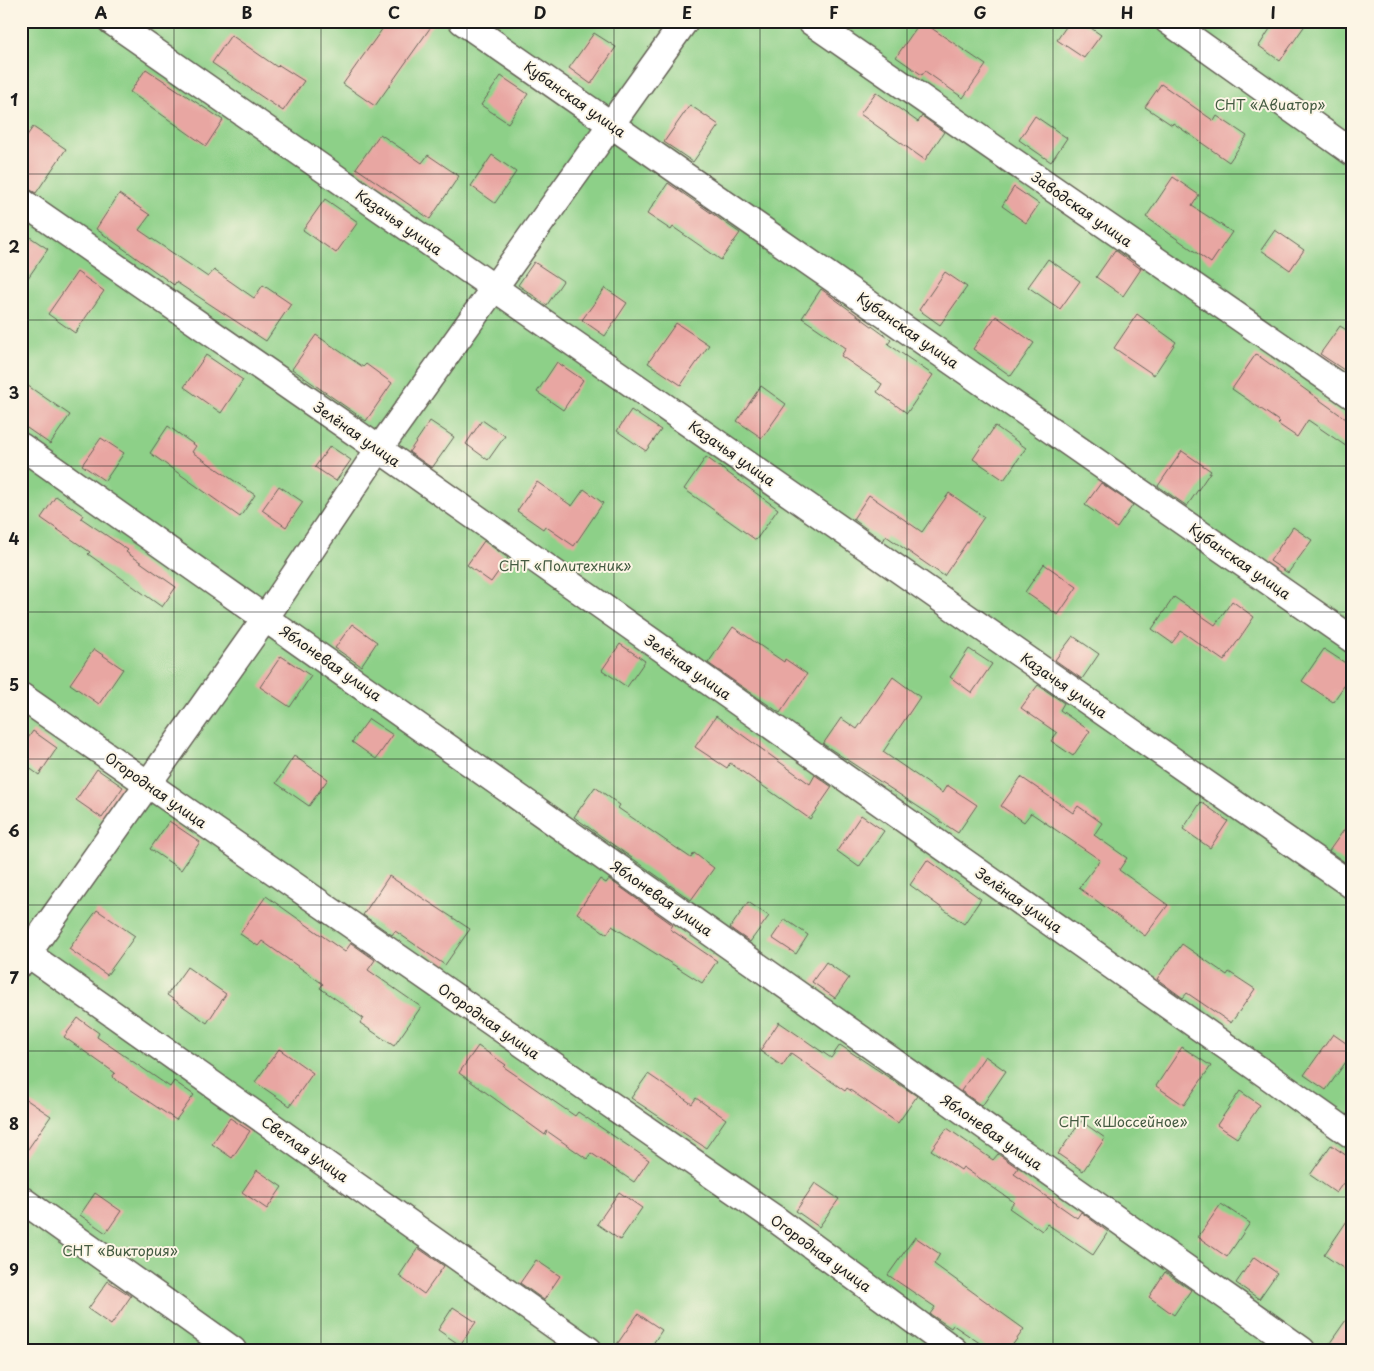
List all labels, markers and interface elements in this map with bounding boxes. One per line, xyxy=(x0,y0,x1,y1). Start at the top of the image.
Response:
text: A xyxy=(95,0,108,24)
text: B xyxy=(242,0,253,24)
text: C xyxy=(388,0,400,24)
text: D xyxy=(534,0,546,24)
text: E xyxy=(682,0,692,24)
text: F xyxy=(829,0,839,24)
text: G xyxy=(973,0,987,24)
text: H xyxy=(1121,0,1133,24)
text: I xyxy=(1270,0,1276,24)
street label: Кубанская улица xyxy=(520,56,630,142)
text: 1 xyxy=(10,87,18,111)
park label: СНТ «Авиатор» xyxy=(1215,94,1325,115)
street label: Заводская улица xyxy=(1027,166,1137,252)
street label: Казачья улица xyxy=(351,184,447,260)
text: 2 xyxy=(8,234,20,258)
street label: Кубанская улица xyxy=(853,287,963,373)
text: 3 xyxy=(9,380,19,404)
street label: Зелёная улица xyxy=(309,396,405,472)
street label: Казачья улица xyxy=(684,415,780,491)
street label: Кубанская улица xyxy=(1185,518,1295,604)
text: 4 xyxy=(9,526,20,550)
park label: СНТ «Политехник» xyxy=(499,555,631,576)
street label: Яблоневая улица xyxy=(276,620,386,706)
street label: Зелёная улица xyxy=(640,629,736,705)
street label: Казачья улица xyxy=(1016,647,1112,723)
text: 5 xyxy=(9,672,19,696)
street label: Огородная улица xyxy=(101,747,211,833)
text: 6 xyxy=(8,818,20,842)
street label: Яблоневая улица xyxy=(607,855,717,941)
street label: Зелёная улица xyxy=(971,862,1067,938)
text: 7 xyxy=(9,965,19,989)
street label: Огородная улица xyxy=(434,978,544,1064)
street label: Яблоневая улица xyxy=(937,1089,1047,1175)
text: 8 xyxy=(9,1111,19,1135)
street label: Светлая улица xyxy=(257,1111,353,1187)
park label: СНТ «Шоссейное» xyxy=(1059,1111,1187,1132)
street label: Огородная улица xyxy=(766,1209,876,1297)
park label: СНТ «Виктория» xyxy=(62,1240,178,1261)
text: 9 xyxy=(9,1257,19,1281)

